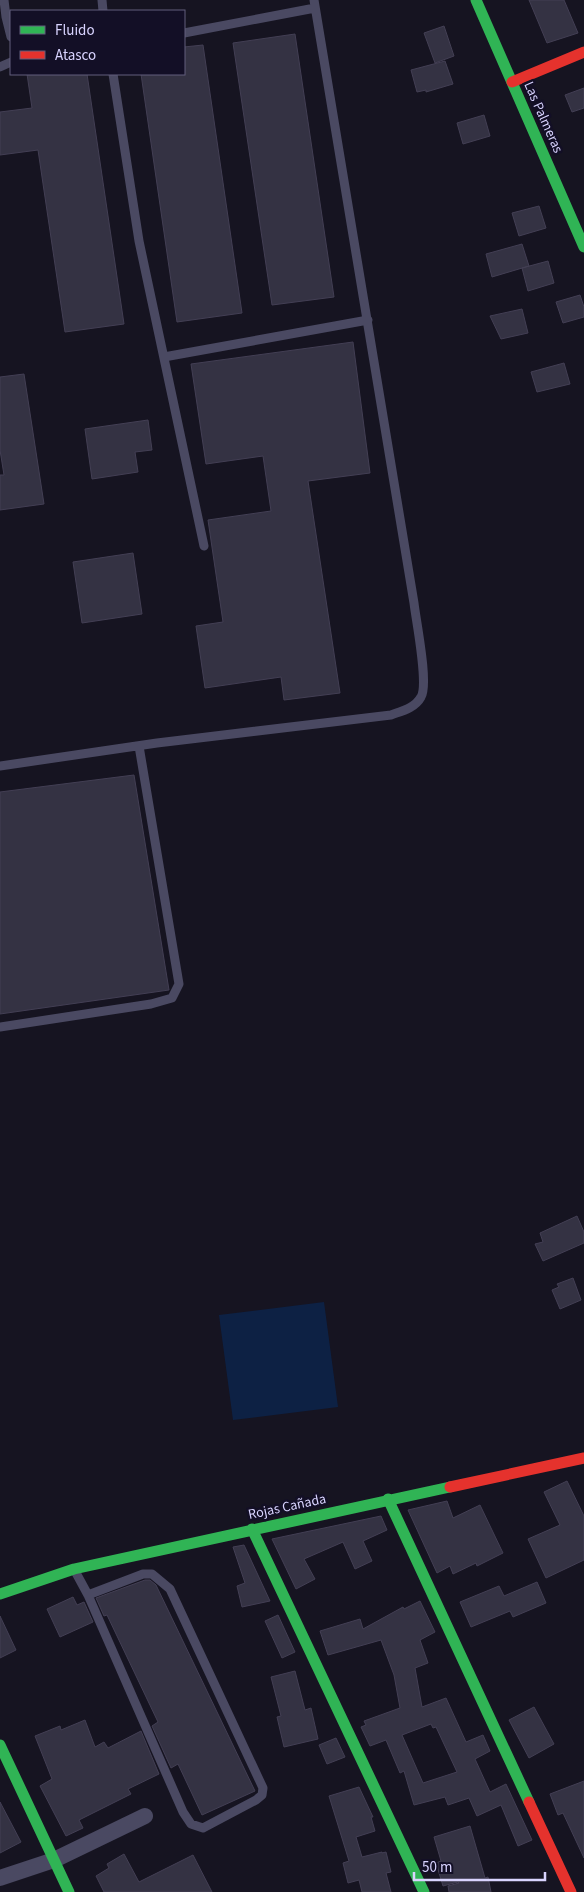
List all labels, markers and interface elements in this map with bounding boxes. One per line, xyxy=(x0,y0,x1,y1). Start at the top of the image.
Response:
legend xyxy=(10,10,185,75)
text: Fluido xyxy=(55,20,95,41)
text: Atasco xyxy=(55,45,96,66)
street label: Las Palmeras xyxy=(518,78,568,157)
street label: Rojas Cañada xyxy=(246,1489,328,1525)
scale bar xyxy=(414,1850,545,1882)
text: 50 m xyxy=(422,1857,452,1878)

